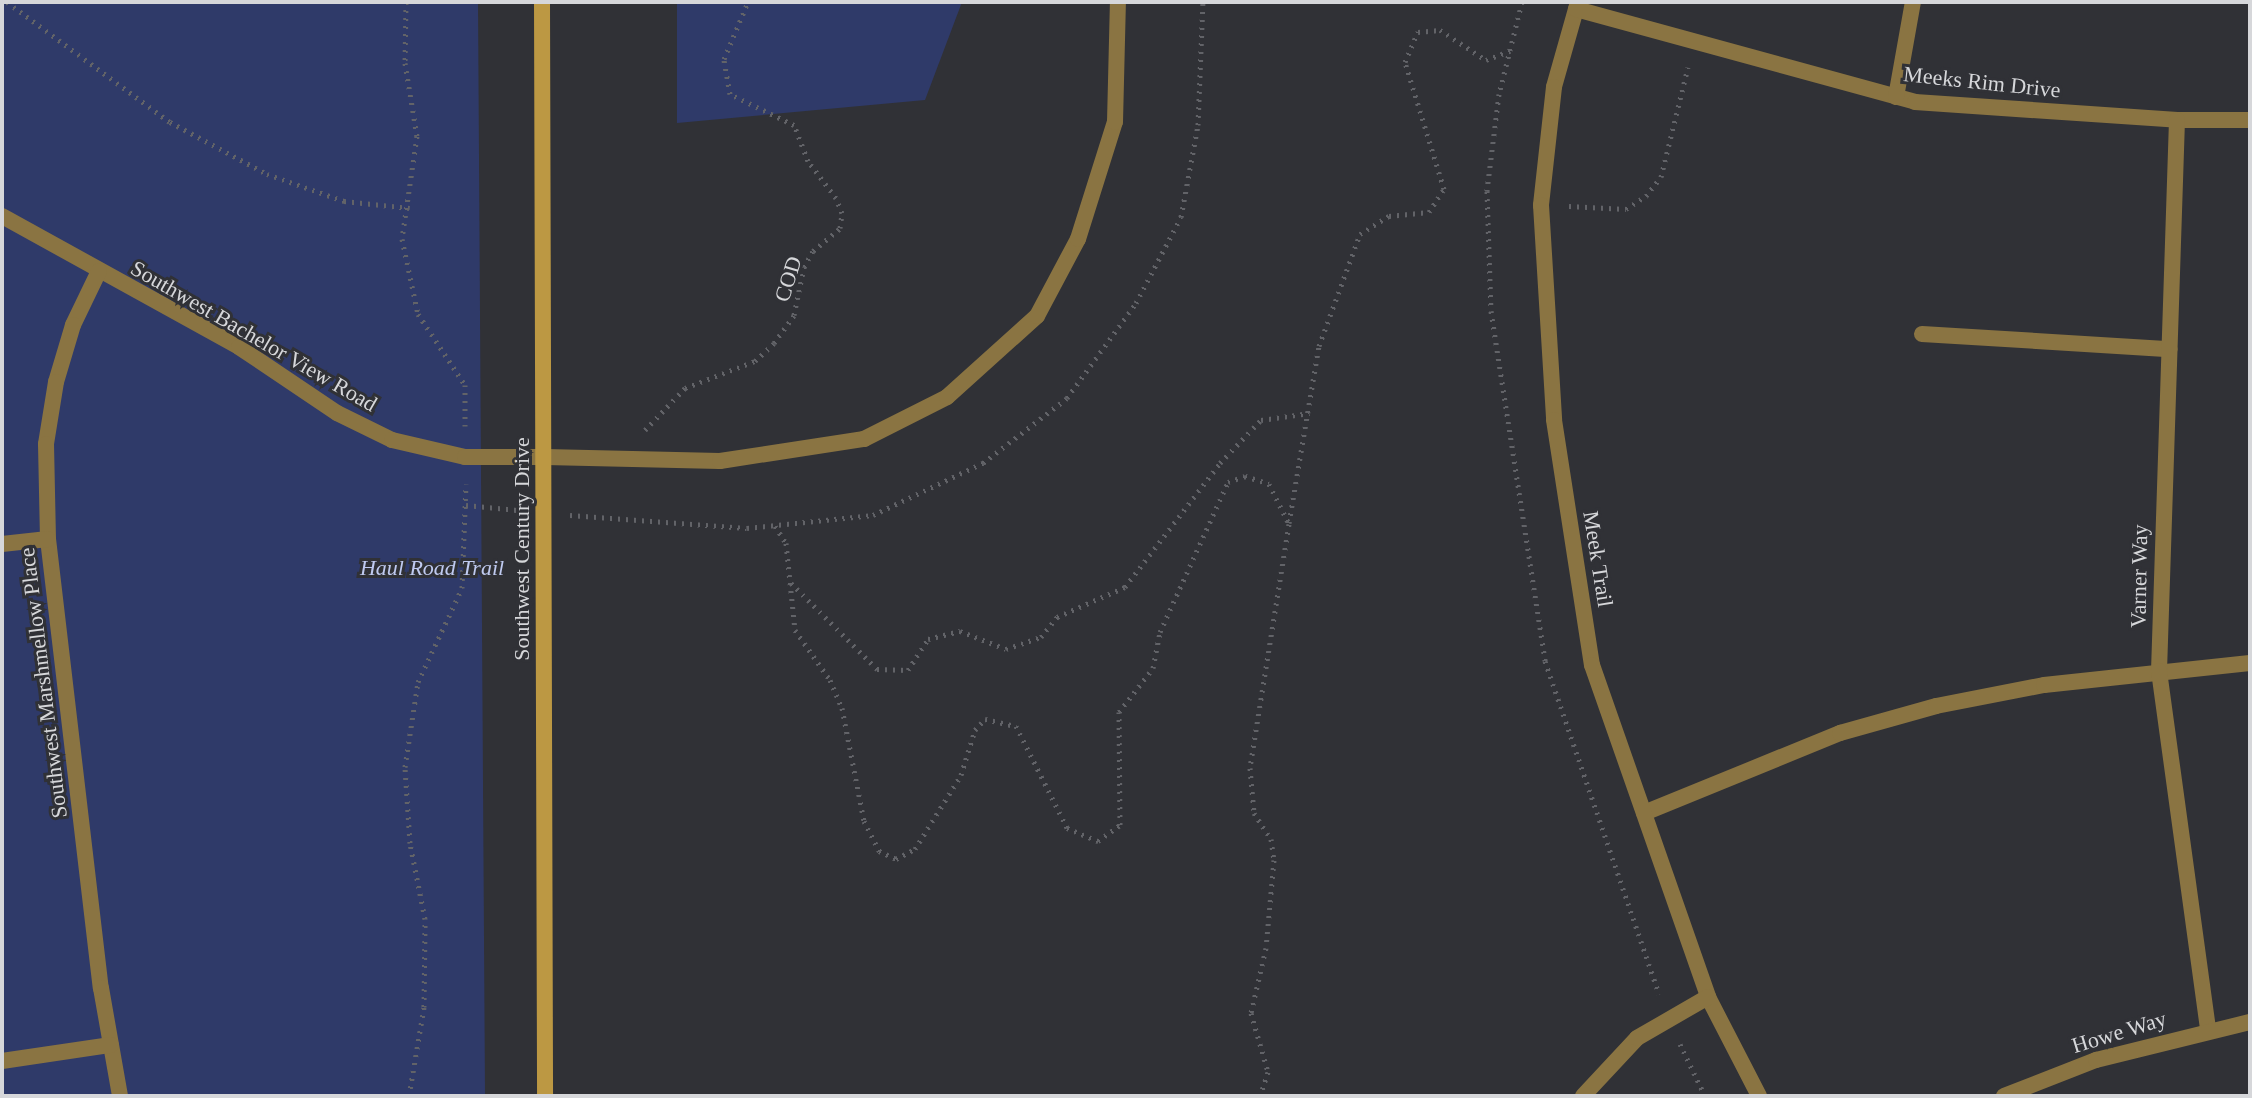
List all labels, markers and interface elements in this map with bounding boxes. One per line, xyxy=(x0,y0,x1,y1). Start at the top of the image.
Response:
street label: Meeks Rim Drive xyxy=(1902,61,2062,103)
street label: COD xyxy=(769,253,807,305)
street label: Southwest Bachelor View Road xyxy=(126,254,382,418)
street label: Southwest Century Drive xyxy=(509,437,535,661)
street label: Meek Trail xyxy=(1577,509,1619,609)
street label: Varner Way xyxy=(2125,524,2153,628)
street label: Southwest Marshmellow Place xyxy=(13,546,73,820)
park label: Haul Road Trail xyxy=(360,555,504,581)
street label: Howe Way xyxy=(2068,1005,2170,1059)

